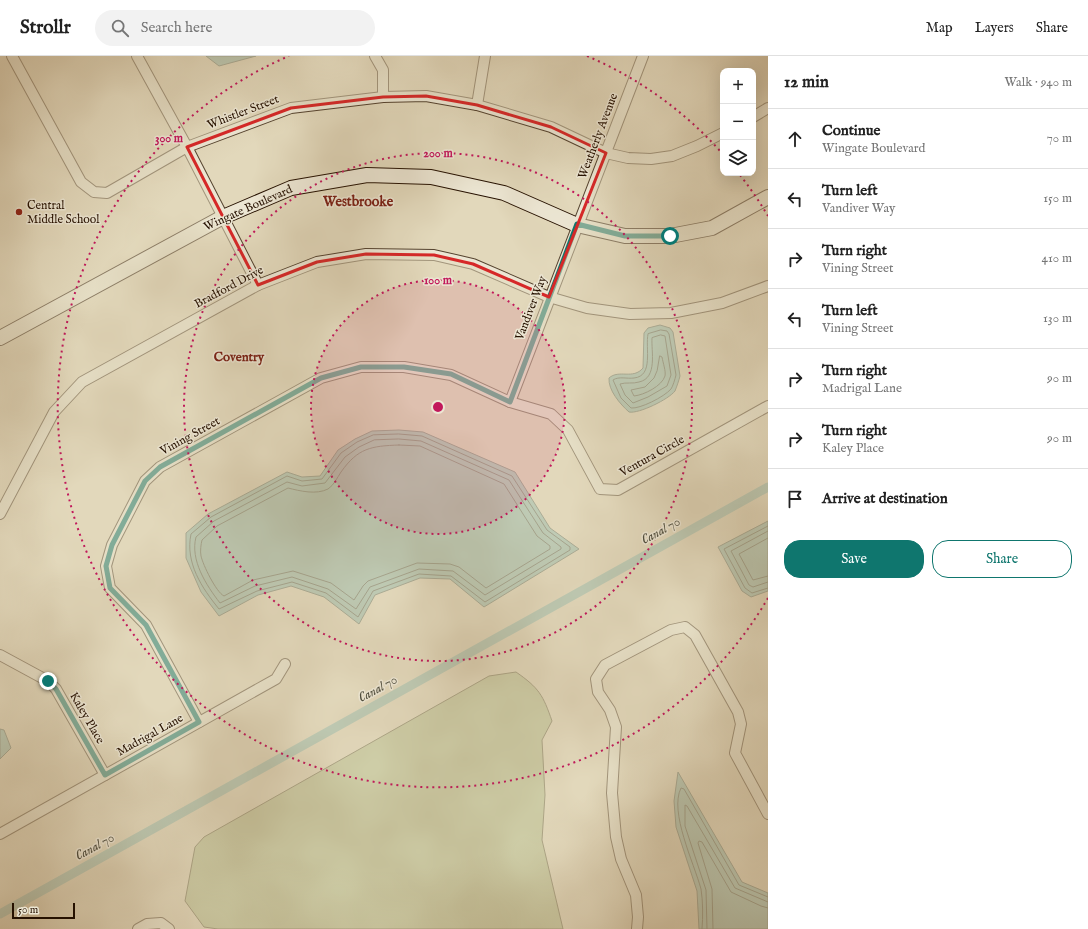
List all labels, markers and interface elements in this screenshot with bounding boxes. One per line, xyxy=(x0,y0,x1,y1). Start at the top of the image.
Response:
search box xyxy=(95,10,375,46)
text: Strollr xyxy=(20,16,71,40)
icon: search xyxy=(109,17,131,39)
text: Search here xyxy=(141,18,212,37)
text: Map xyxy=(926,19,953,37)
text: Layers xyxy=(975,19,1014,37)
text: Share xyxy=(1036,19,1068,37)
map controls xyxy=(720,68,756,176)
button: + xyxy=(720,68,756,104)
text: 12 min xyxy=(784,72,829,93)
text: Walk · 940 m xyxy=(1005,74,1072,91)
street label: Whistler Street xyxy=(205,91,281,133)
street label: Weatherly Avenue xyxy=(575,91,621,181)
button: − xyxy=(720,104,756,140)
text: Continue xyxy=(822,121,880,140)
icon: ahead xyxy=(784,128,806,150)
text: 70 m xyxy=(1047,130,1072,147)
text: 300 m xyxy=(155,131,184,146)
button: layers xyxy=(720,140,756,176)
text: Wingate Boulevard xyxy=(822,140,926,157)
text: 200 m xyxy=(423,146,453,161)
street label: Wingate Boulevard xyxy=(201,181,295,234)
text: Turn left xyxy=(822,181,878,200)
icon: left xyxy=(784,188,806,210)
text: 150 m xyxy=(1043,190,1072,207)
district label: Westbrooke xyxy=(322,193,394,211)
place label: Central Middle School xyxy=(27,198,100,227)
text: Vandiver Way xyxy=(822,200,895,217)
marker: Central Middle School xyxy=(14,207,24,217)
route start xyxy=(661,227,679,245)
text: Turn right xyxy=(822,241,887,260)
icon: right xyxy=(784,248,806,270)
text: 410 m xyxy=(1042,250,1072,267)
text: Vining Street xyxy=(822,260,894,277)
street label: Bradford Drive xyxy=(192,262,267,311)
text: 100 m xyxy=(424,273,453,288)
street label: Vandiver Way xyxy=(512,274,550,343)
text: Turn left xyxy=(822,301,878,320)
icon: left xyxy=(784,308,806,330)
text: 130 m xyxy=(1043,310,1072,327)
text: Vining Street xyxy=(822,320,894,337)
district label: Coventry xyxy=(214,349,265,366)
text: Turn right xyxy=(822,361,887,380)
icon: right xyxy=(784,368,806,390)
text: 90 m xyxy=(1047,370,1072,387)
text: Madrigal Lane xyxy=(822,380,902,397)
centre of rings xyxy=(431,400,445,414)
street label: Vining Street xyxy=(157,413,222,459)
text: Turn right xyxy=(822,421,887,440)
icon: right xyxy=(784,428,806,450)
text: 90 m xyxy=(1047,430,1072,447)
street label: Ventura Circle xyxy=(616,432,687,480)
text: Kaley Place xyxy=(822,440,884,457)
icon: arrive xyxy=(784,488,806,510)
text: Arrive at destination xyxy=(822,489,948,508)
water label: Canal 70 xyxy=(638,513,684,549)
button: Save xyxy=(784,540,924,578)
button: Share xyxy=(932,540,1072,578)
water label: Canal 70 xyxy=(355,671,401,707)
route end xyxy=(39,672,57,690)
street label: Kaley Place xyxy=(66,689,108,747)
street label: Madrigal Lane xyxy=(114,710,186,759)
water label: Canal 70 xyxy=(72,829,118,865)
scale bar xyxy=(12,901,75,920)
text: 50 m xyxy=(18,903,38,917)

